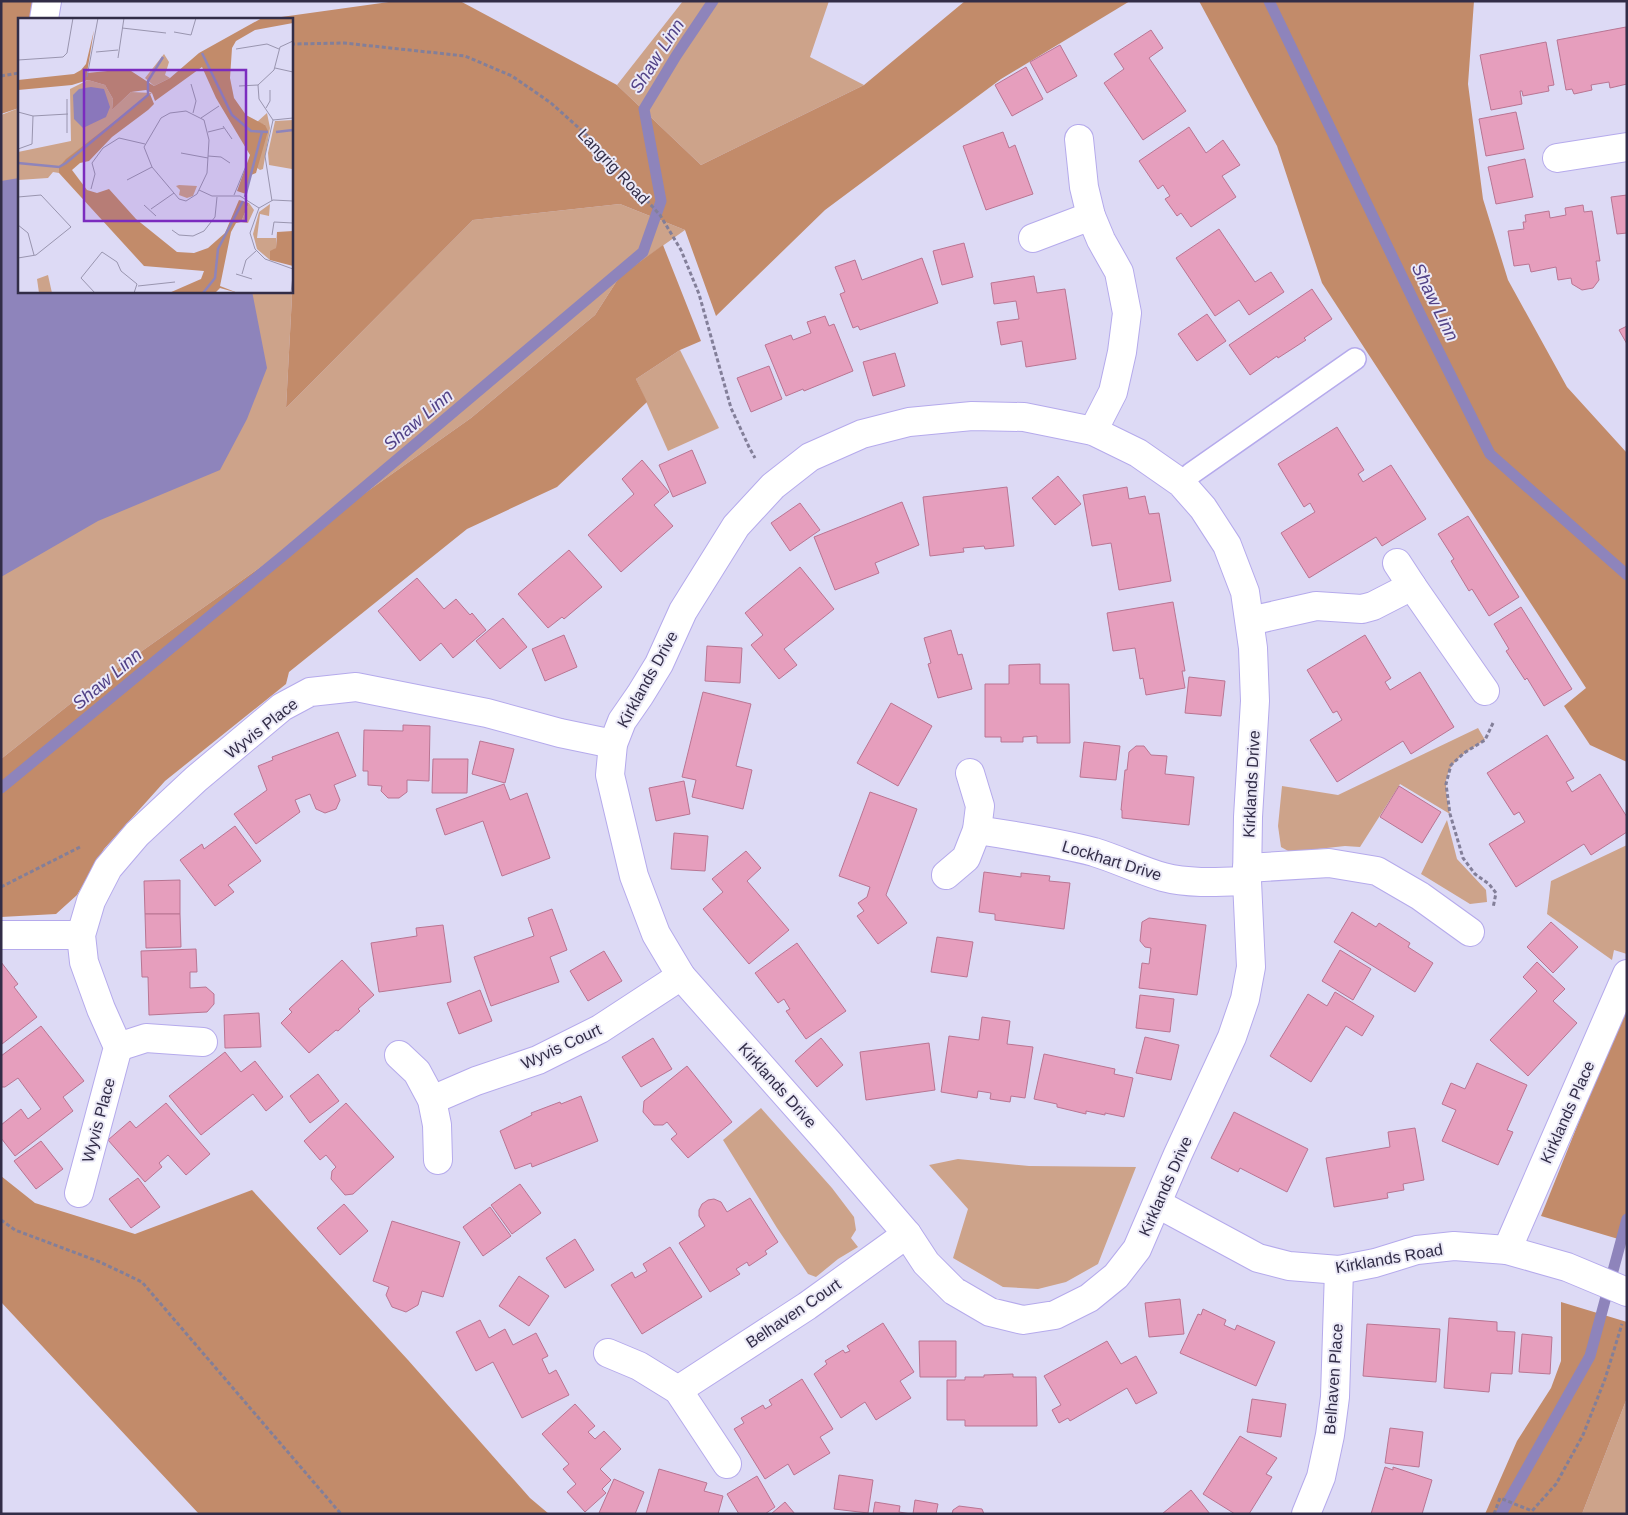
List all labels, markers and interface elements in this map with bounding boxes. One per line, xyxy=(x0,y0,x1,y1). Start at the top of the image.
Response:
water label: Shaw Linn xyxy=(626,15,688,97)
inset map xyxy=(18,18,292,292)
street label: Langrig Road xyxy=(575,125,653,207)
water label: Shaw Linn xyxy=(1408,260,1462,344)
water label: Shaw Linn xyxy=(379,385,457,455)
street label: Kirklands Drive xyxy=(614,628,681,730)
water label: Shaw Linn xyxy=(68,644,146,714)
street label: Wyvis Place xyxy=(222,695,301,762)
street label: Kirklands Drive xyxy=(1240,730,1263,838)
street label: Lockhart Drive xyxy=(1060,837,1164,884)
street label: Wyvis Court xyxy=(519,1020,604,1072)
street label: Kirklands Drive xyxy=(735,1040,820,1131)
street label: Kirklands Place xyxy=(1537,1058,1598,1166)
street label: Wyvis Place xyxy=(79,1076,118,1164)
street label: Kirklands Drive xyxy=(1136,1134,1195,1239)
street label: Kirklands Road xyxy=(1334,1241,1444,1276)
street label: Belhaven Court xyxy=(743,1275,844,1351)
street label: Belhaven Place xyxy=(1321,1323,1346,1435)

